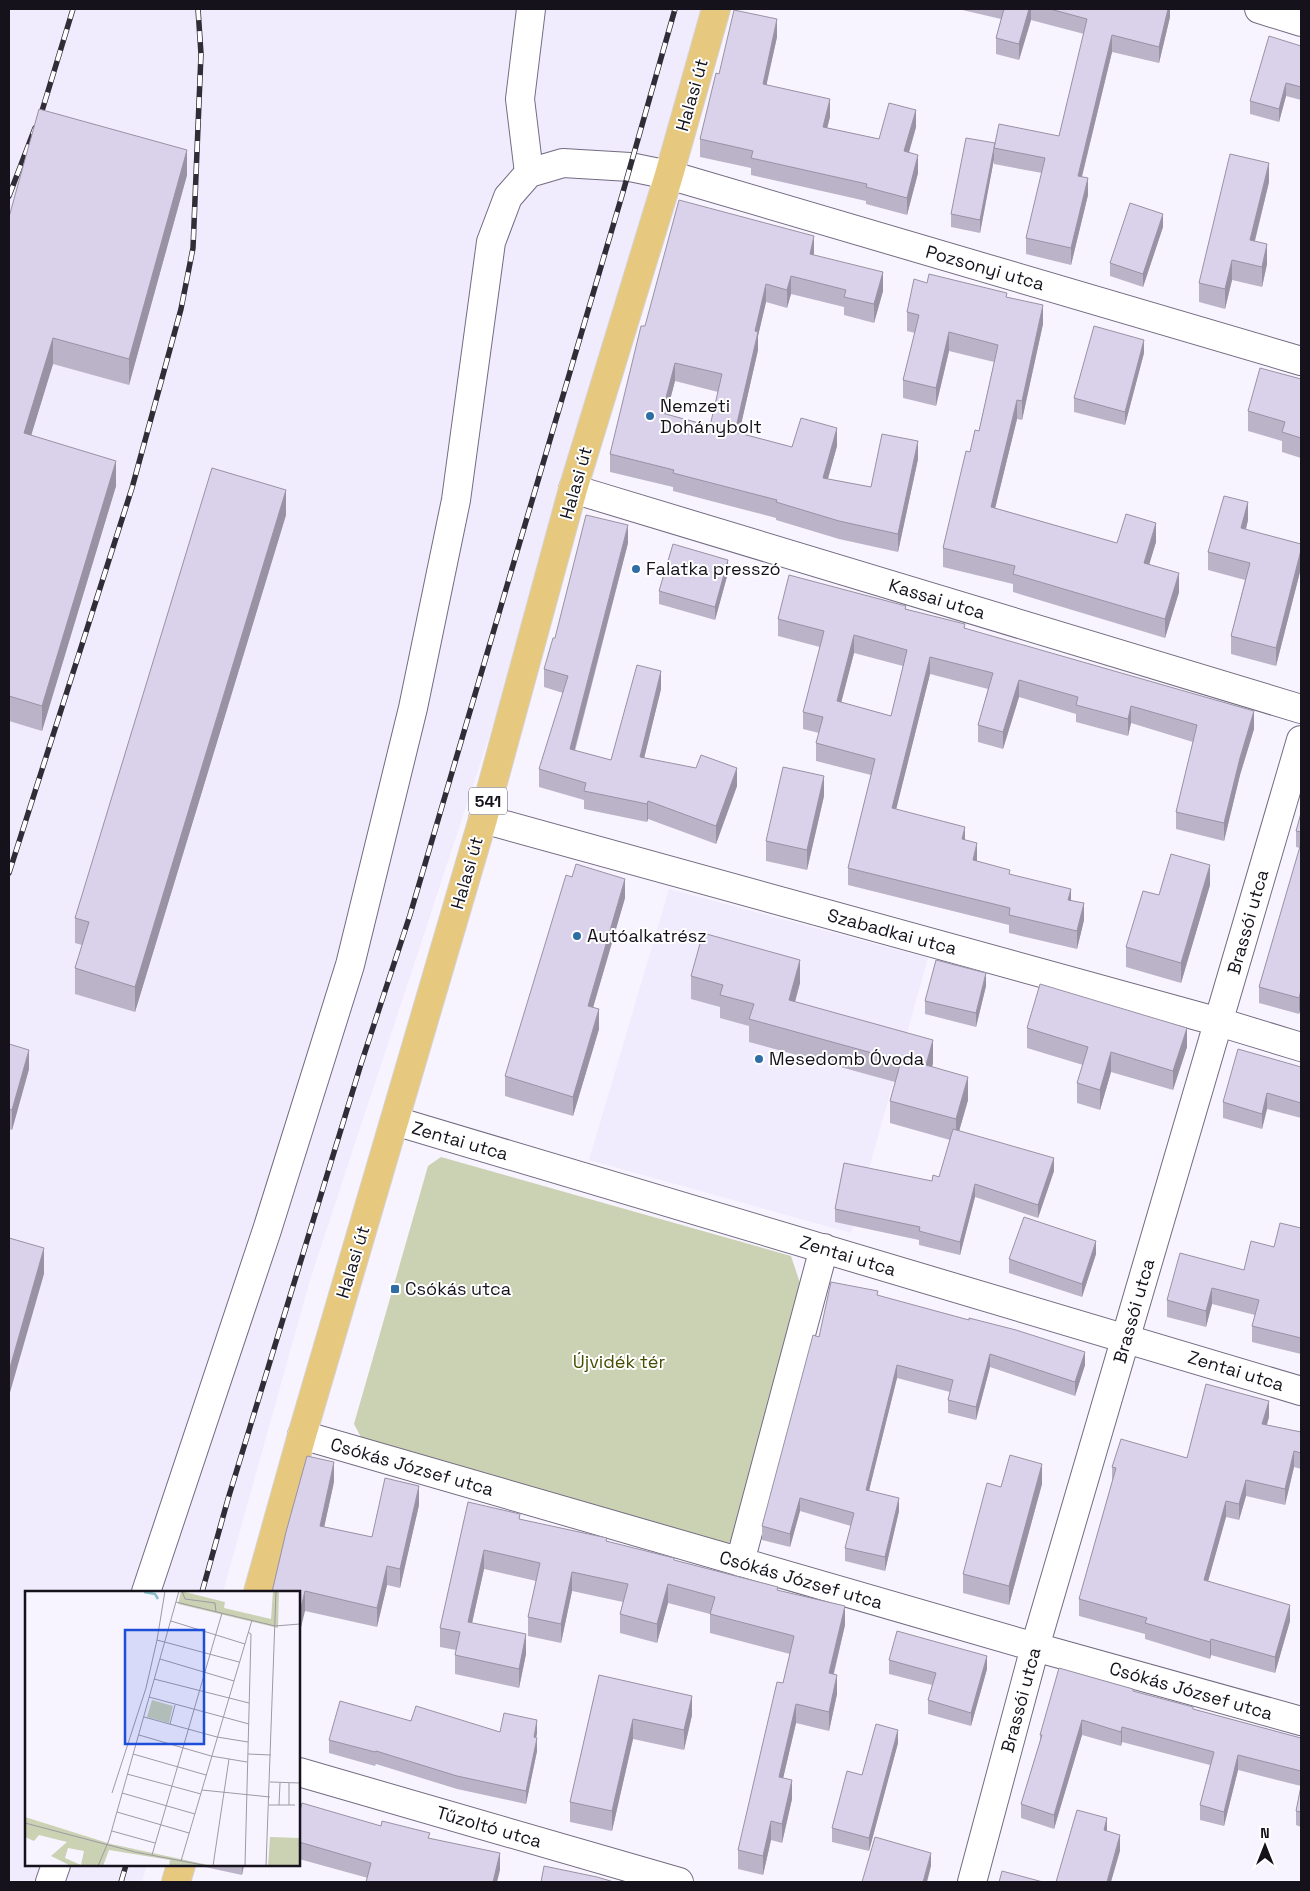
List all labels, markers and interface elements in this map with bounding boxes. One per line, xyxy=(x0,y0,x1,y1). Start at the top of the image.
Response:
street label: Halasi út xyxy=(670,56,713,134)
street label: Pozsonyi utca xyxy=(923,240,1047,295)
place label: Nemzeti Dohánybolt xyxy=(660,394,762,438)
marker: Nemzeti Dohánybolt xyxy=(644,410,656,422)
street label: Halasi út xyxy=(554,444,597,522)
place label: Falatka presszó xyxy=(646,557,781,580)
marker: Falatka presszó xyxy=(630,563,642,575)
street label: Kassai utca xyxy=(886,573,988,624)
road number: 541 xyxy=(469,788,507,814)
street label: Halasi út xyxy=(445,834,488,912)
street label: Brassói utca xyxy=(1222,867,1273,977)
street label: Szabadkai utca xyxy=(825,903,959,960)
place label: Autóalkatrész xyxy=(587,924,707,947)
marker: Autóalkatrész xyxy=(571,930,583,942)
place label: Mesedomb Óvoda xyxy=(769,1047,924,1070)
marker: Mesedomb Óvoda xyxy=(753,1053,765,1065)
street label: Zentai utca xyxy=(409,1116,511,1165)
street label: Halasi út xyxy=(331,1223,374,1301)
street label: Zentai utca xyxy=(797,1230,899,1281)
street label: Brassói utca xyxy=(1108,1256,1159,1366)
place label: Csókás utca xyxy=(405,1277,511,1300)
marker: Csókás utca xyxy=(389,1283,401,1295)
street label: Zentai utca xyxy=(1185,1345,1287,1396)
park label: Újvidék tér xyxy=(573,1350,665,1373)
street label: Csókás József utca xyxy=(328,1432,496,1501)
street label: Csókás József utca xyxy=(717,1545,885,1614)
inset map xyxy=(25,1591,300,1866)
street label: Brassói utca xyxy=(995,1645,1046,1755)
street label: Csókás József utca xyxy=(1107,1656,1275,1725)
street label: Tűzoltó utca xyxy=(434,1801,544,1853)
north arrow xyxy=(1240,1821,1290,1871)
text: N xyxy=(1260,1824,1270,1842)

